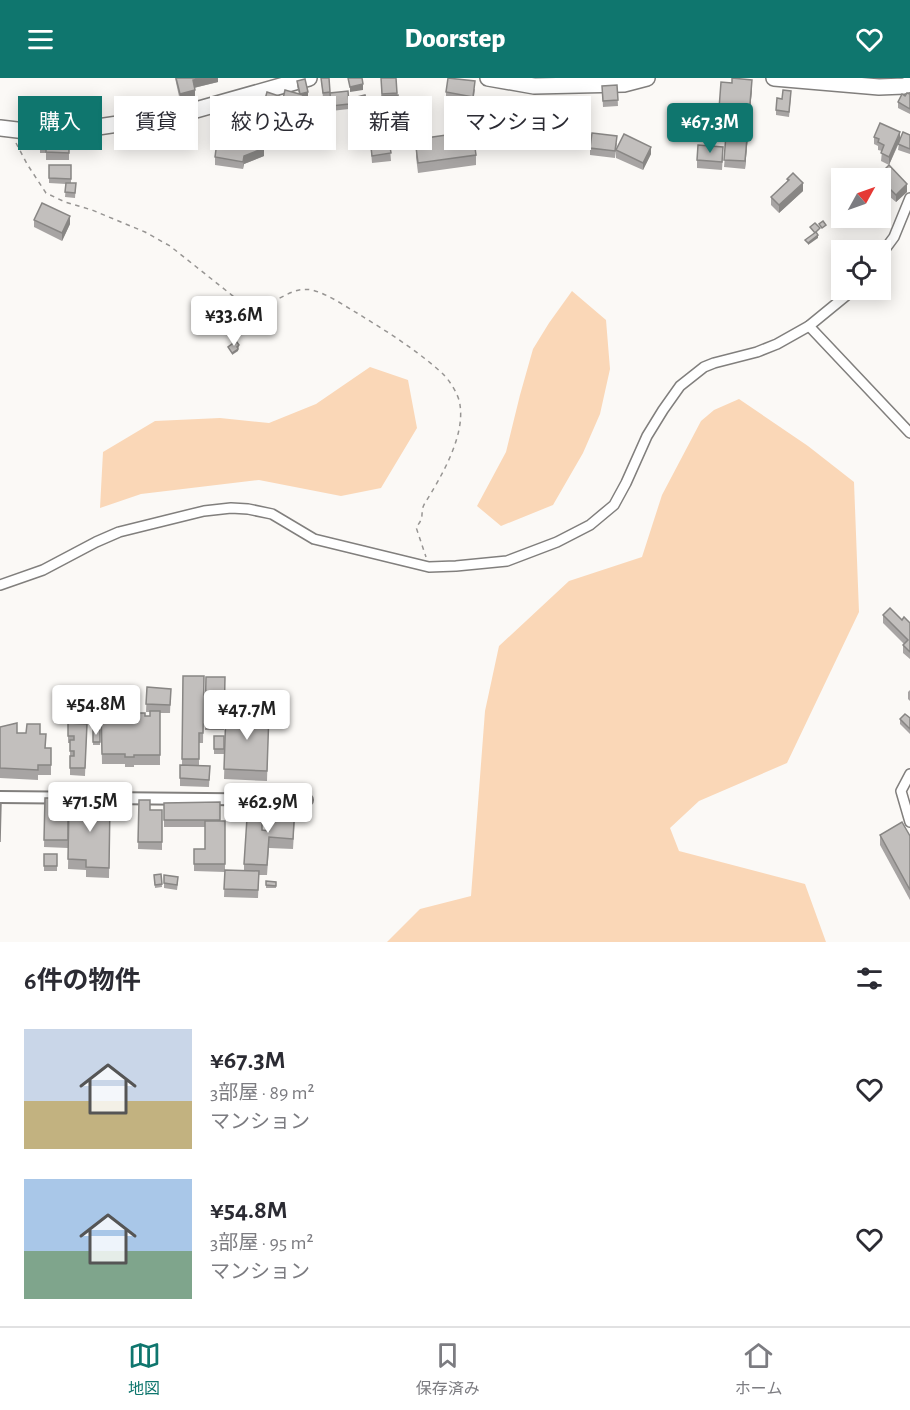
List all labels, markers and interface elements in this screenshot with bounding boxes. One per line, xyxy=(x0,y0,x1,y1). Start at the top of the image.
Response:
icon: menu xyxy=(24,23,57,56)
icon: heart xyxy=(853,23,886,56)
text: Doorstep xyxy=(405,25,505,52)
chip: 購入 xyxy=(18,96,102,150)
chip: 賃貸 xyxy=(114,96,198,150)
chip: 絞り込み xyxy=(210,96,336,150)
chip: 新着 xyxy=(348,96,432,150)
chip: マンション xyxy=(444,96,591,150)
pin: ¥67.3M xyxy=(661,103,759,154)
text: ¥67.3M xyxy=(681,112,739,132)
north arrow xyxy=(831,168,891,228)
map controls xyxy=(831,168,891,300)
button: locate xyxy=(831,240,891,300)
pin: ¥33.6M xyxy=(185,296,283,347)
text: ¥33.6M xyxy=(205,305,263,325)
pin: ¥54.8M xyxy=(47,685,145,736)
pin: ¥47.7M xyxy=(198,690,296,741)
text: ¥54.8M xyxy=(66,694,126,714)
text: ¥47.7M xyxy=(218,699,276,719)
pin: ¥71.5M xyxy=(41,782,139,833)
pin: ¥62.9M xyxy=(219,783,317,834)
text: ¥71.5M xyxy=(62,791,118,811)
text: ¥62.9M xyxy=(238,792,298,812)
icon: filters xyxy=(853,962,886,995)
text: 6件の物件 xyxy=(24,968,141,994)
text: ¥67.3M xyxy=(210,1047,285,1073)
icon: home xyxy=(72,1053,144,1125)
icon: heart xyxy=(853,1073,886,1106)
text: 3部屋 · 89 m² xyxy=(210,1083,315,1103)
text: マンション xyxy=(210,1112,310,1132)
text: ¥54.8M xyxy=(210,1197,287,1223)
icon: home xyxy=(72,1203,144,1275)
icon: heart xyxy=(853,1223,886,1256)
text: 3部屋 · 95 m² xyxy=(210,1233,313,1253)
text: マンション xyxy=(210,1262,310,1282)
tab: 地図 xyxy=(128,1339,161,1399)
tab: 保存済み xyxy=(416,1339,480,1399)
tab: ホーム xyxy=(735,1339,782,1399)

